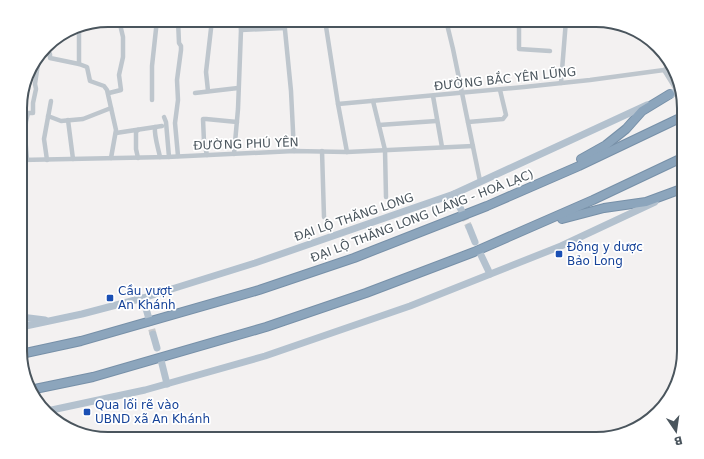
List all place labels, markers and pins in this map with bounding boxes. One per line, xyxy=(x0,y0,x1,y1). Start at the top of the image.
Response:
place label: Đông y dược Bảo Long xyxy=(567,240,643,268)
marker: Đông y dược Bảo Long xyxy=(554,249,564,259)
place label: Cầu vượt An Khánh xyxy=(118,284,176,312)
marker: Cầu vượt An Khánh xyxy=(105,293,115,303)
place label: Qua lối rẽ vào UBND xã An Khánh xyxy=(95,398,210,426)
marker: Qua lối rẽ vào UBND xã An Khánh xyxy=(82,407,92,417)

